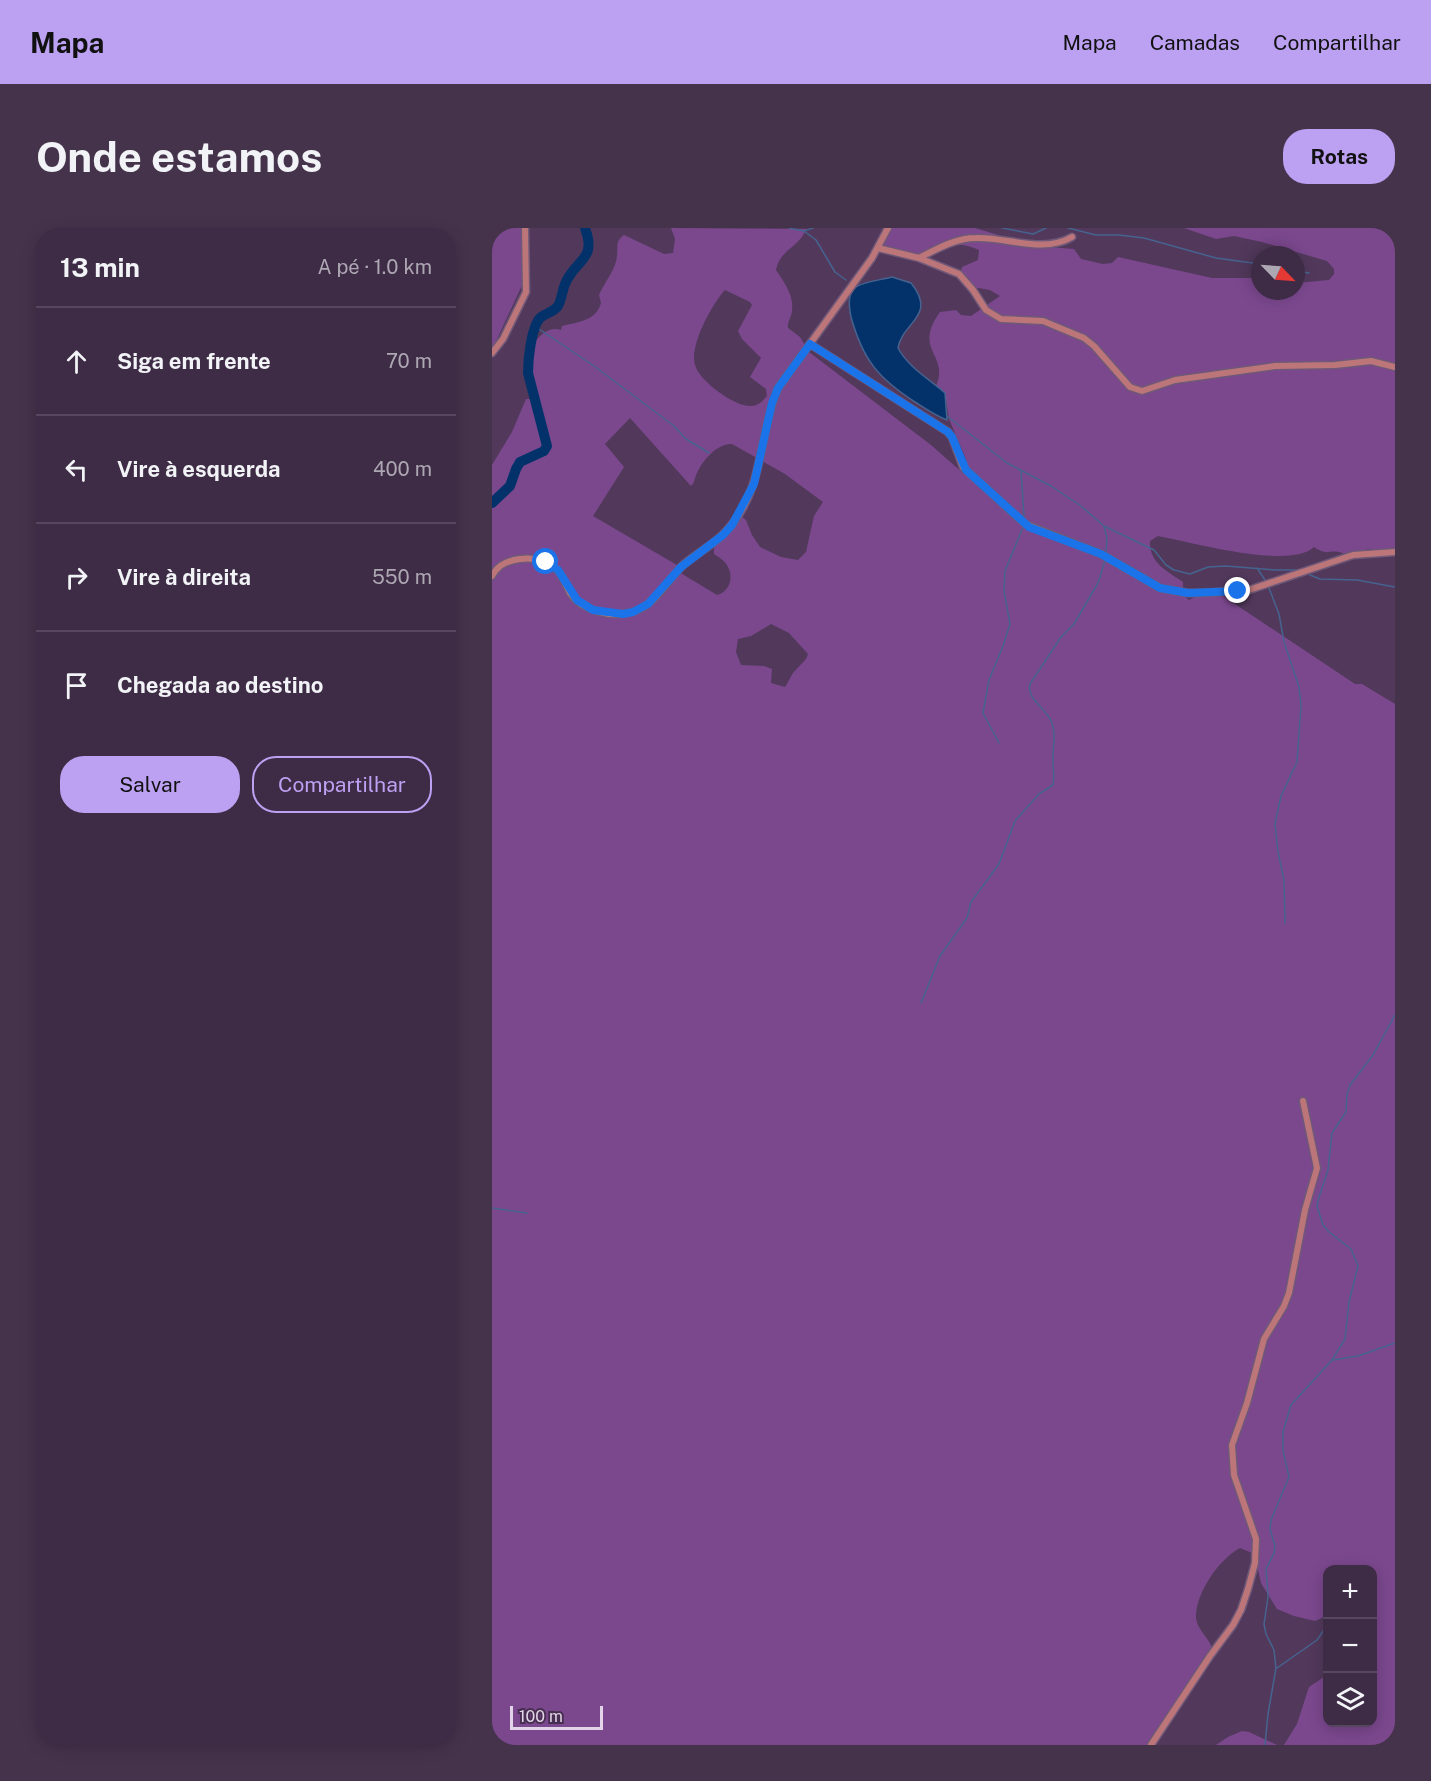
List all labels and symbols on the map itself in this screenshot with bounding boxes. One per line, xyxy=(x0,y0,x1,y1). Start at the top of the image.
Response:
north arrow xyxy=(1251,246,1305,300)
route start xyxy=(532,548,558,574)
route end xyxy=(1224,577,1250,603)
scale bar xyxy=(510,1703,603,1730)

